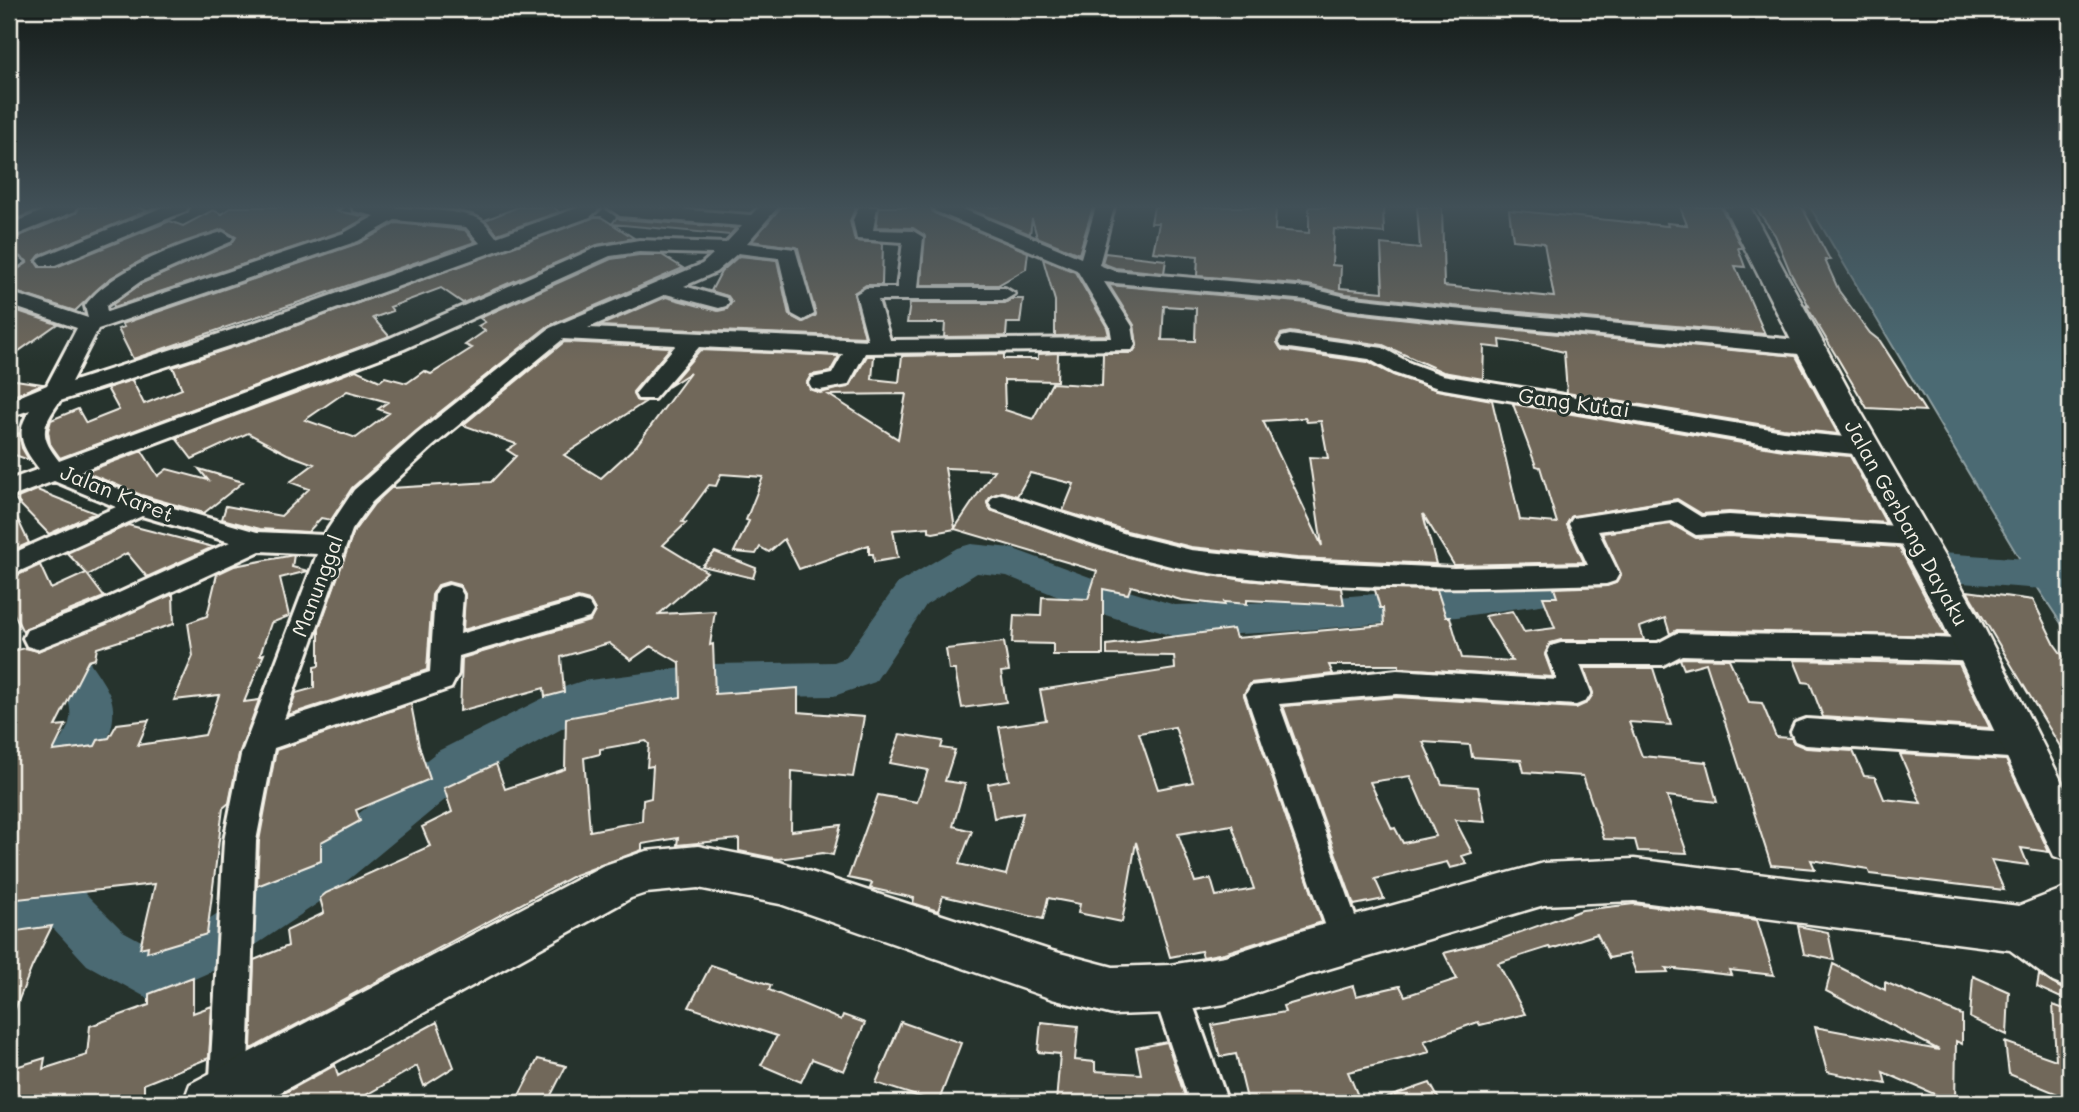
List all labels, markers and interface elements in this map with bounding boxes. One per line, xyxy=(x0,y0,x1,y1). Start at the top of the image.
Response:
street label: Gang Kutai xyxy=(1517,380,1632,423)
street label: Jalan Gerbang Dayaku xyxy=(1839,414,1975,630)
street label: Jalan Karet xyxy=(57,458,178,528)
street label: Manunggal xyxy=(285,531,348,640)

